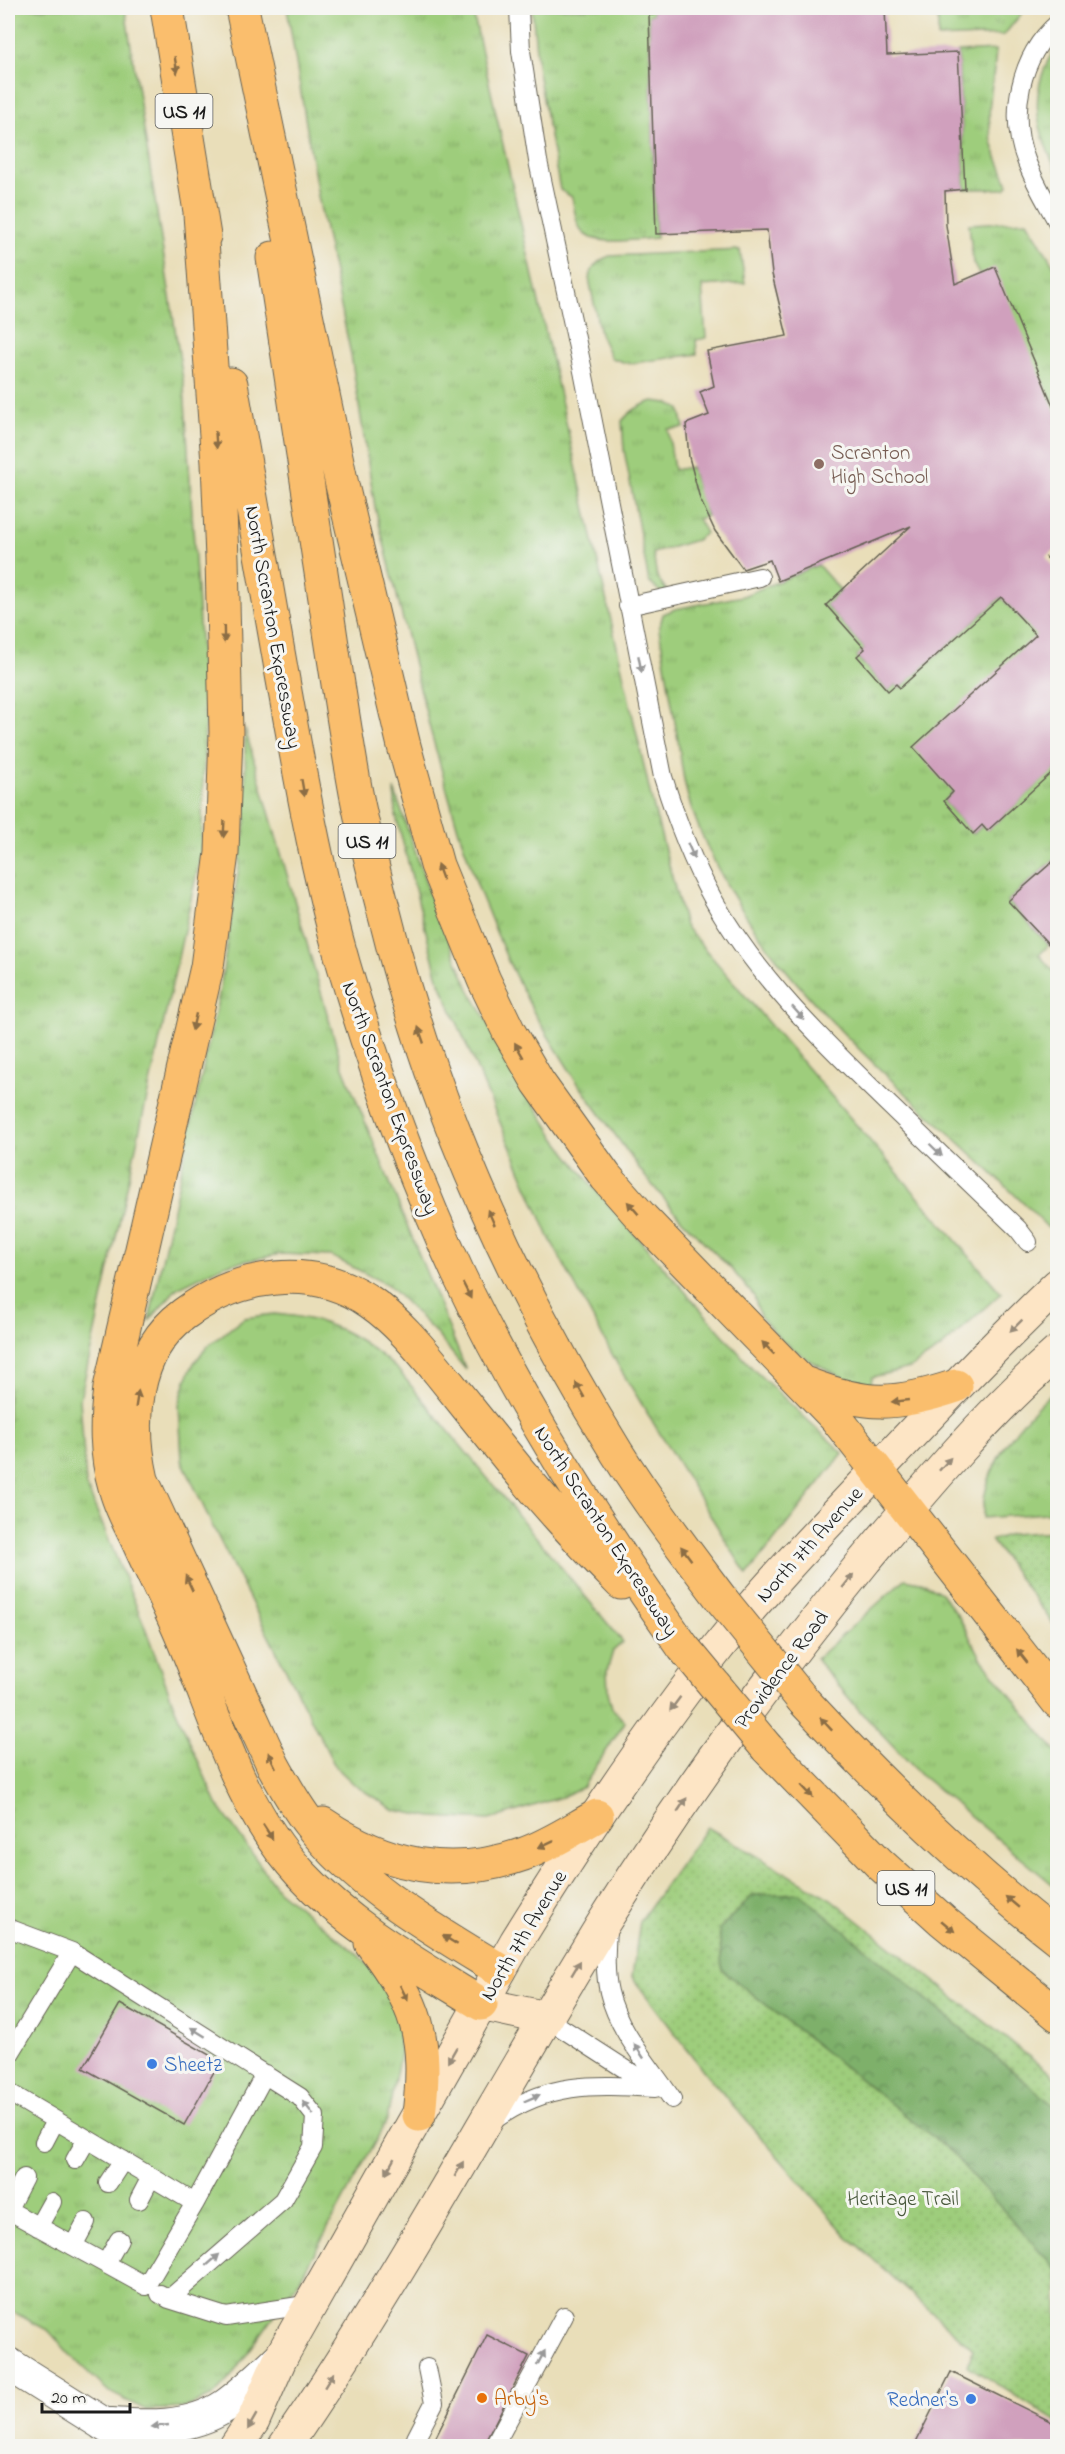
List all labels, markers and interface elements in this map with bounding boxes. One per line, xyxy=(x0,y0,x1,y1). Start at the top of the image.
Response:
one-way arrow xyxy=(172,56,181,75)
road number: US 11 xyxy=(156,94,213,128)
one-way arrow xyxy=(211,430,221,449)
place label: Scranton High School xyxy=(831,439,928,495)
marker: Scranton High School xyxy=(812,457,826,471)
street label: North Scranton Expressway xyxy=(234,504,308,751)
one-way arrow xyxy=(219,625,229,644)
one-way arrow xyxy=(635,654,645,673)
one-way arrow xyxy=(298,779,307,798)
one-way arrow xyxy=(219,820,228,839)
road number: US 11 xyxy=(338,824,395,858)
one-way arrow xyxy=(687,842,696,860)
one-way arrow xyxy=(435,863,445,881)
street label: North Scranton Expressway xyxy=(331,978,445,1220)
one-way arrow xyxy=(791,1005,805,1020)
one-way arrow xyxy=(189,1013,198,1032)
one-way arrow xyxy=(416,1026,425,1044)
one-way arrow xyxy=(514,1042,525,1058)
one-way arrow xyxy=(928,1143,943,1156)
one-way arrow xyxy=(627,1201,640,1216)
one-way arrow xyxy=(486,1208,495,1226)
one-way arrow xyxy=(463,1283,472,1300)
one-way arrow xyxy=(1009,1318,1023,1333)
one-way arrow xyxy=(762,1342,776,1356)
one-way arrow xyxy=(575,1382,585,1399)
one-way arrow xyxy=(133,1390,142,1409)
one-way arrow xyxy=(890,1396,909,1406)
street label: North Scranton Expressway xyxy=(524,1421,685,1645)
one-way arrow xyxy=(938,1457,951,1472)
street label: North 7th Avenue xyxy=(750,1480,871,1610)
one-way arrow xyxy=(681,1546,693,1561)
one-way arrow xyxy=(842,1573,855,1589)
one-way arrow xyxy=(184,1575,193,1592)
street label: Providence Road xyxy=(728,1605,837,1736)
one-way arrow xyxy=(1016,1648,1028,1663)
one-way arrow xyxy=(669,1696,681,1712)
one-way arrow xyxy=(819,1717,833,1732)
one-way arrow xyxy=(267,1752,276,1769)
one-way arrow xyxy=(800,1784,814,1799)
one-way arrow xyxy=(676,1797,688,1813)
one-way arrow xyxy=(262,1824,273,1840)
one-way arrow xyxy=(538,1839,555,1848)
street label: North 7th Avenue xyxy=(474,1865,576,2007)
road number: US 11 xyxy=(878,1871,934,1905)
one-way arrow xyxy=(1004,1896,1020,1909)
one-way arrow xyxy=(940,1919,955,1932)
one-way arrow xyxy=(442,1934,458,1945)
one-way arrow xyxy=(570,1960,581,1976)
one-way arrow xyxy=(400,1984,409,2001)
one-way arrow xyxy=(190,2027,206,2038)
one-way arrow xyxy=(634,2042,645,2059)
one-way arrow xyxy=(447,2047,458,2063)
place label: Sheetz xyxy=(164,2051,222,2081)
marker: Sheetz xyxy=(145,2057,159,2071)
one-way arrow xyxy=(523,2093,541,2102)
one-way arrow xyxy=(302,2100,315,2116)
one-way arrow xyxy=(385,2158,395,2175)
one-way arrow xyxy=(453,2161,464,2177)
park label: Heritage Trail xyxy=(847,2185,959,2217)
one-way arrow xyxy=(205,2254,220,2267)
one-way arrow xyxy=(536,2349,546,2366)
one-way arrow xyxy=(323,2372,334,2388)
scale bar xyxy=(42,2376,130,2414)
place label: Arby's xyxy=(494,2385,549,2417)
text: 20 m xyxy=(51,2386,86,2412)
place label: Redner's xyxy=(887,2386,959,2416)
marker: Arby's xyxy=(475,2391,489,2405)
marker: Redner's xyxy=(964,2392,978,2406)
one-way arrow xyxy=(246,2414,257,2430)
one-way arrow xyxy=(151,2421,170,2430)

